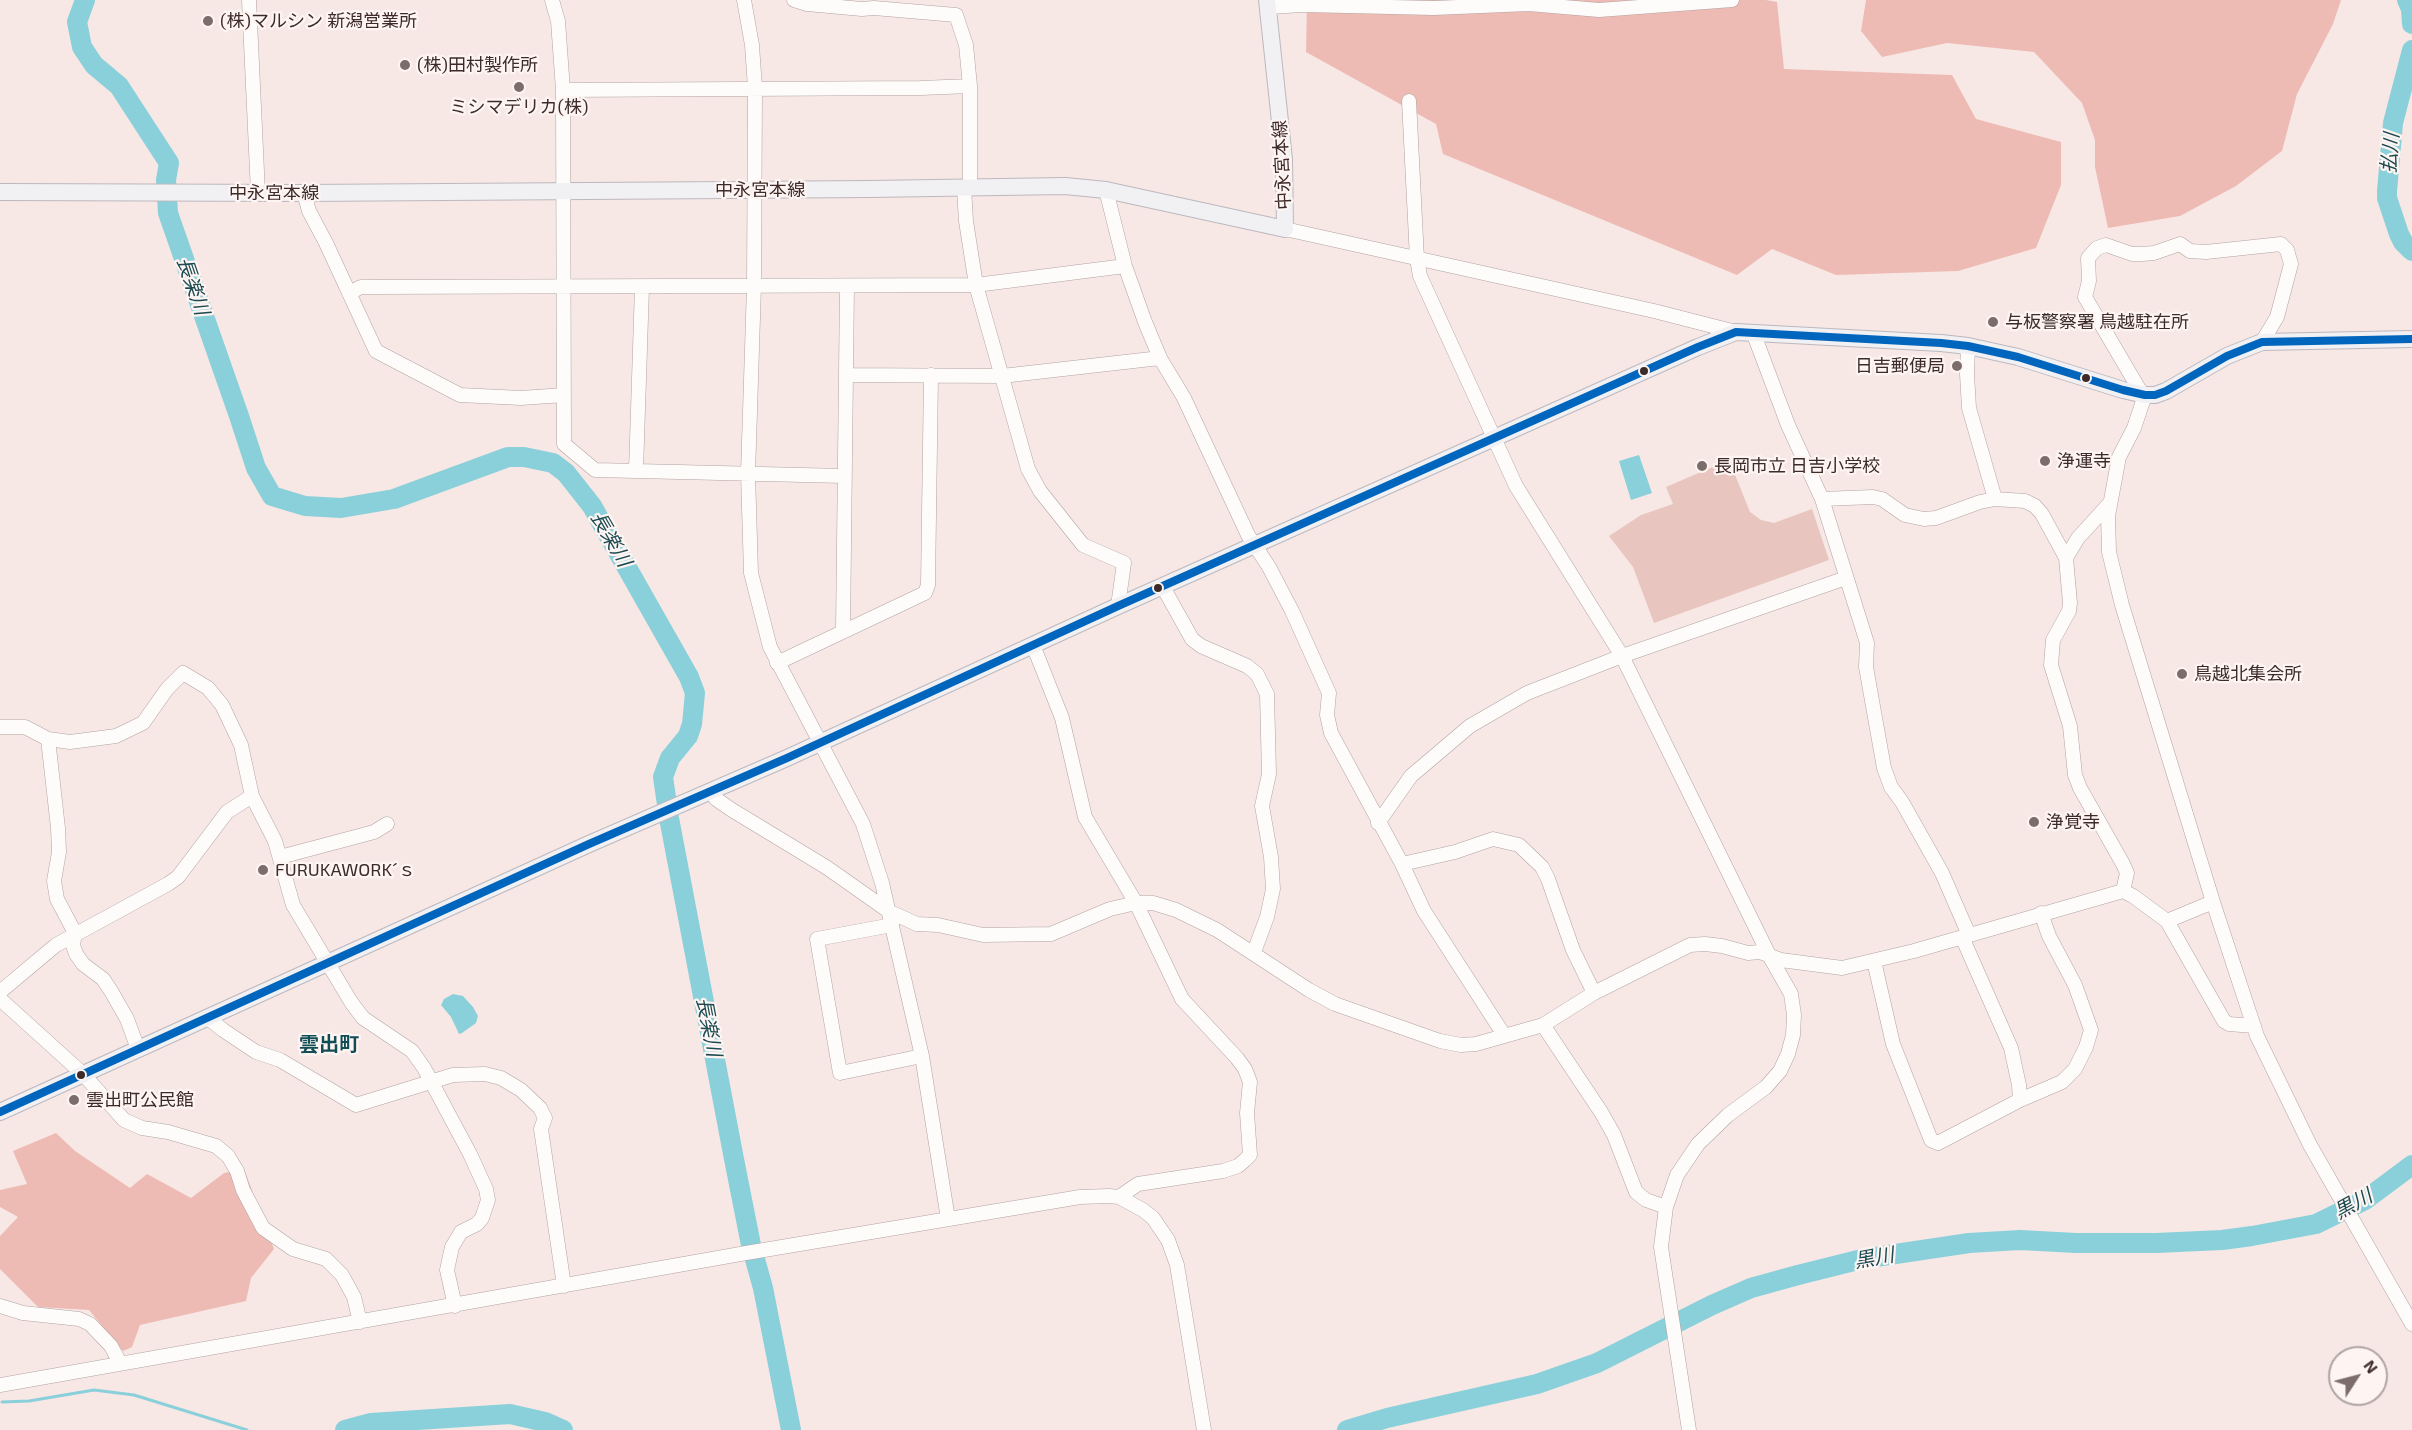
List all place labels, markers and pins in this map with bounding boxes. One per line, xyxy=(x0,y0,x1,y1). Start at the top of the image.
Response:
place label: (株)マルシン 新潟営業所 xyxy=(220,10,417,32)
marker: (株)マルシン 新潟営業所 xyxy=(201,14,215,28)
place label: (株)田村製作所 xyxy=(417,54,538,76)
marker: (株)田村製作所 xyxy=(398,58,412,72)
marker: ミシマデリカ(株) xyxy=(512,80,526,94)
place label: ミシマデリカ(株) xyxy=(450,96,588,118)
place label: 与板警察署 鳥越駐在所 xyxy=(2005,311,2189,333)
marker: 与板警察署 鳥越駐在所 xyxy=(1986,315,2000,329)
place label: 日吉郵便局 xyxy=(1855,355,1945,377)
marker: 日吉郵便局 xyxy=(1950,359,1964,373)
unlabelled marker xyxy=(1638,365,1650,377)
unlabelled marker xyxy=(2080,372,2092,384)
place label: 浄運寺 xyxy=(2057,450,2111,472)
marker: 浄運寺 xyxy=(2038,454,2052,468)
place label: 長岡市立 日吉小学校 xyxy=(1714,455,1880,477)
marker: 長岡市立 日吉小学校 xyxy=(1695,459,1709,473)
unlabelled marker xyxy=(1152,582,1164,594)
place label: 鳥越北集会所 xyxy=(2194,663,2302,685)
marker: 鳥越北集会所 xyxy=(2175,667,2189,681)
place label: 浄覚寺 xyxy=(2046,811,2100,833)
marker: 浄覚寺 xyxy=(2027,815,2041,829)
place label: FURUKAWORK´ｓ xyxy=(275,859,416,881)
marker: FURUKAWORK´ｓ xyxy=(256,863,270,877)
unlabelled marker xyxy=(75,1069,87,1081)
place label: 雲出町公民館 xyxy=(86,1089,194,1111)
marker: 雲出町公民館 xyxy=(67,1093,81,1107)

